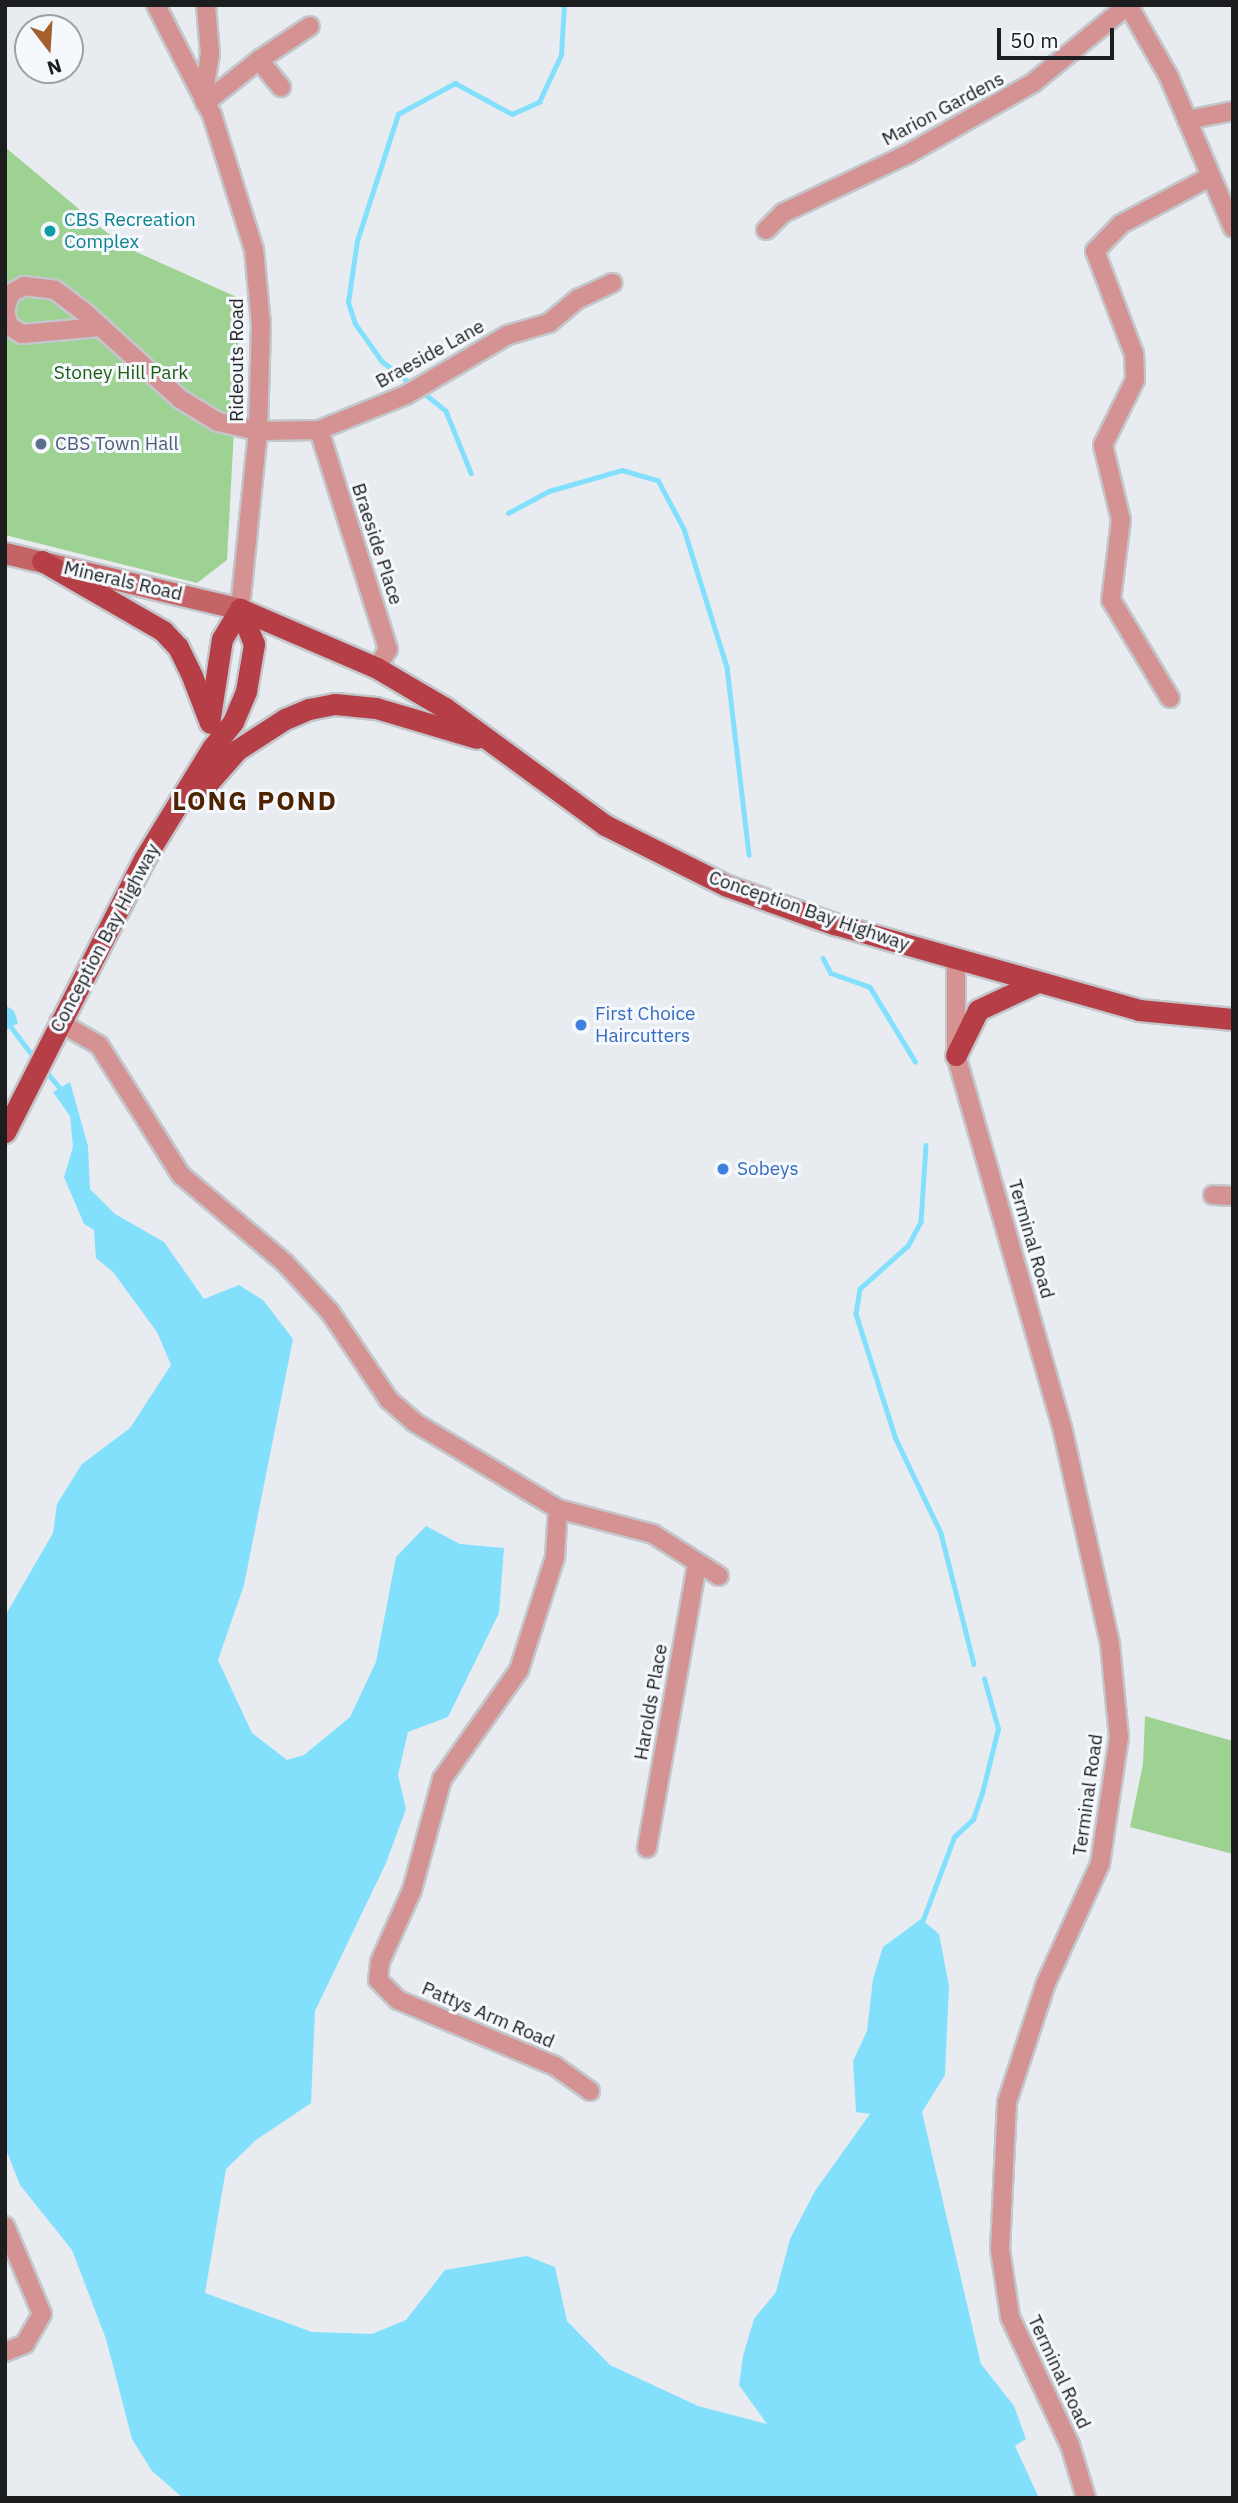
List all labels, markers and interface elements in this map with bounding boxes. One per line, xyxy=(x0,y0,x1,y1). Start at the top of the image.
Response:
north arrow xyxy=(14,14,84,84)
scale bar xyxy=(1000,14,1117,58)
text: 50 m xyxy=(1010,26,1059,54)
text: N xyxy=(44,54,65,81)
street label: Marion Gardens xyxy=(878,67,1008,151)
place label: CBS Recreation Complex xyxy=(64,209,196,253)
marker: CBS Recreation Complex xyxy=(42,223,58,239)
street label: Rideouts Road xyxy=(226,298,248,422)
street label: Braeside Lane xyxy=(372,315,488,393)
park label: Stoney Hill Park xyxy=(54,362,188,384)
place label: CBS Town Hall xyxy=(55,433,179,455)
marker: CBS Town Hall xyxy=(33,436,49,452)
street label: Braeside Place xyxy=(347,480,407,608)
street label: Minerals Road xyxy=(61,556,185,606)
district label: LONG POND xyxy=(173,785,337,817)
street label: Conception Bay Highway xyxy=(45,840,165,1036)
street label: Conception Bay Highway xyxy=(706,866,912,956)
place label: First Choice Haircutters xyxy=(595,1003,695,1047)
marker: First Choice Haircutters xyxy=(573,1017,589,1033)
place label: Sobeys xyxy=(737,1158,799,1180)
marker: Sobeys xyxy=(715,1161,731,1177)
street label: Terminal Road xyxy=(1003,1177,1059,1301)
street label: Harolds Place xyxy=(630,1642,672,1762)
street label: Terminal Road xyxy=(1068,1733,1108,1857)
street label: Pattys Arm Road xyxy=(418,1977,558,2053)
street label: Terminal Road xyxy=(1023,2312,1095,2432)

